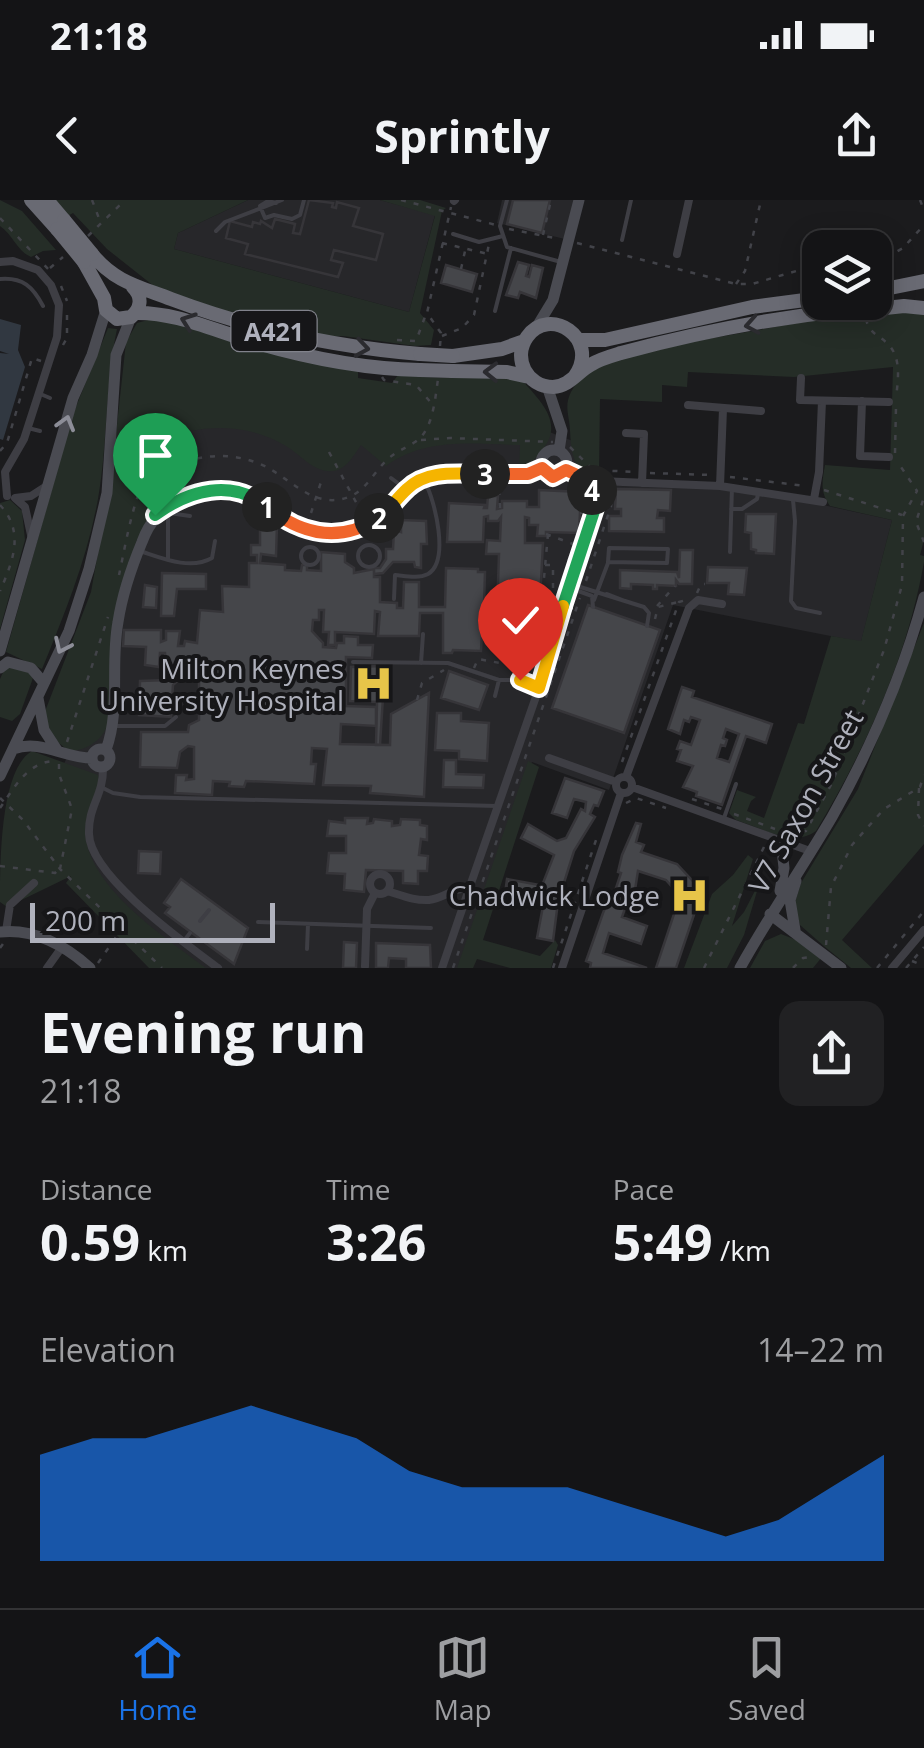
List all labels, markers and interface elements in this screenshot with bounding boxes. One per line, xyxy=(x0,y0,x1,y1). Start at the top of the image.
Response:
text: 21:18 xyxy=(50,9,148,61)
text: Sprintly xyxy=(374,105,550,166)
icon: back xyxy=(40,108,95,163)
icon: share xyxy=(829,108,884,163)
map controls xyxy=(802,230,892,320)
button: layers xyxy=(802,230,892,320)
road number: A421 xyxy=(232,311,316,351)
one-way arrow xyxy=(181,312,198,333)
one-way arrow xyxy=(744,314,760,335)
one-way arrow xyxy=(354,337,370,358)
one-way arrow xyxy=(482,361,498,382)
pin xyxy=(113,413,198,516)
one-way arrow xyxy=(54,415,75,432)
icon: arrive xyxy=(128,428,183,483)
pin: 3 xyxy=(460,449,510,499)
text: 3 xyxy=(477,455,493,493)
pin: 4 xyxy=(567,465,617,515)
text: 4 xyxy=(584,471,600,509)
pin: 1 xyxy=(242,482,292,532)
text: 1 xyxy=(259,488,275,526)
pin: 2 xyxy=(354,493,404,543)
text: 2 xyxy=(371,499,387,537)
pin xyxy=(478,578,563,681)
icon: check xyxy=(493,593,548,648)
one-way arrow xyxy=(54,636,74,654)
place label: Milton Keynes University Hospital xyxy=(99,649,344,719)
hospital icon: Milton Keynes University Hospital xyxy=(353,663,395,705)
street label: V7 Saxon Street xyxy=(739,702,871,900)
hospital icon: Chadwick Lodge xyxy=(669,874,711,916)
place label: Chadwick Lodge xyxy=(449,876,660,914)
scale bar xyxy=(30,898,275,943)
text: 200 m xyxy=(45,901,126,939)
text: Evening run xyxy=(40,994,366,1069)
button: share xyxy=(779,1001,884,1106)
text: 21:18 xyxy=(40,1069,122,1112)
text: Distance xyxy=(40,1170,153,1208)
text: Time xyxy=(326,1170,390,1208)
text: Pace xyxy=(613,1170,674,1208)
text: 0.59 xyxy=(40,1208,140,1276)
text: 3:26 xyxy=(326,1208,426,1276)
text: 5:49 xyxy=(613,1208,713,1276)
text: km xyxy=(140,1231,188,1269)
text: /km xyxy=(713,1231,771,1269)
text: Elevation xyxy=(40,1328,176,1371)
text: 14–22 m xyxy=(757,1328,884,1371)
tab: Home xyxy=(118,1630,197,1728)
tab: Map xyxy=(434,1630,492,1728)
tab: Saved xyxy=(728,1630,806,1728)

